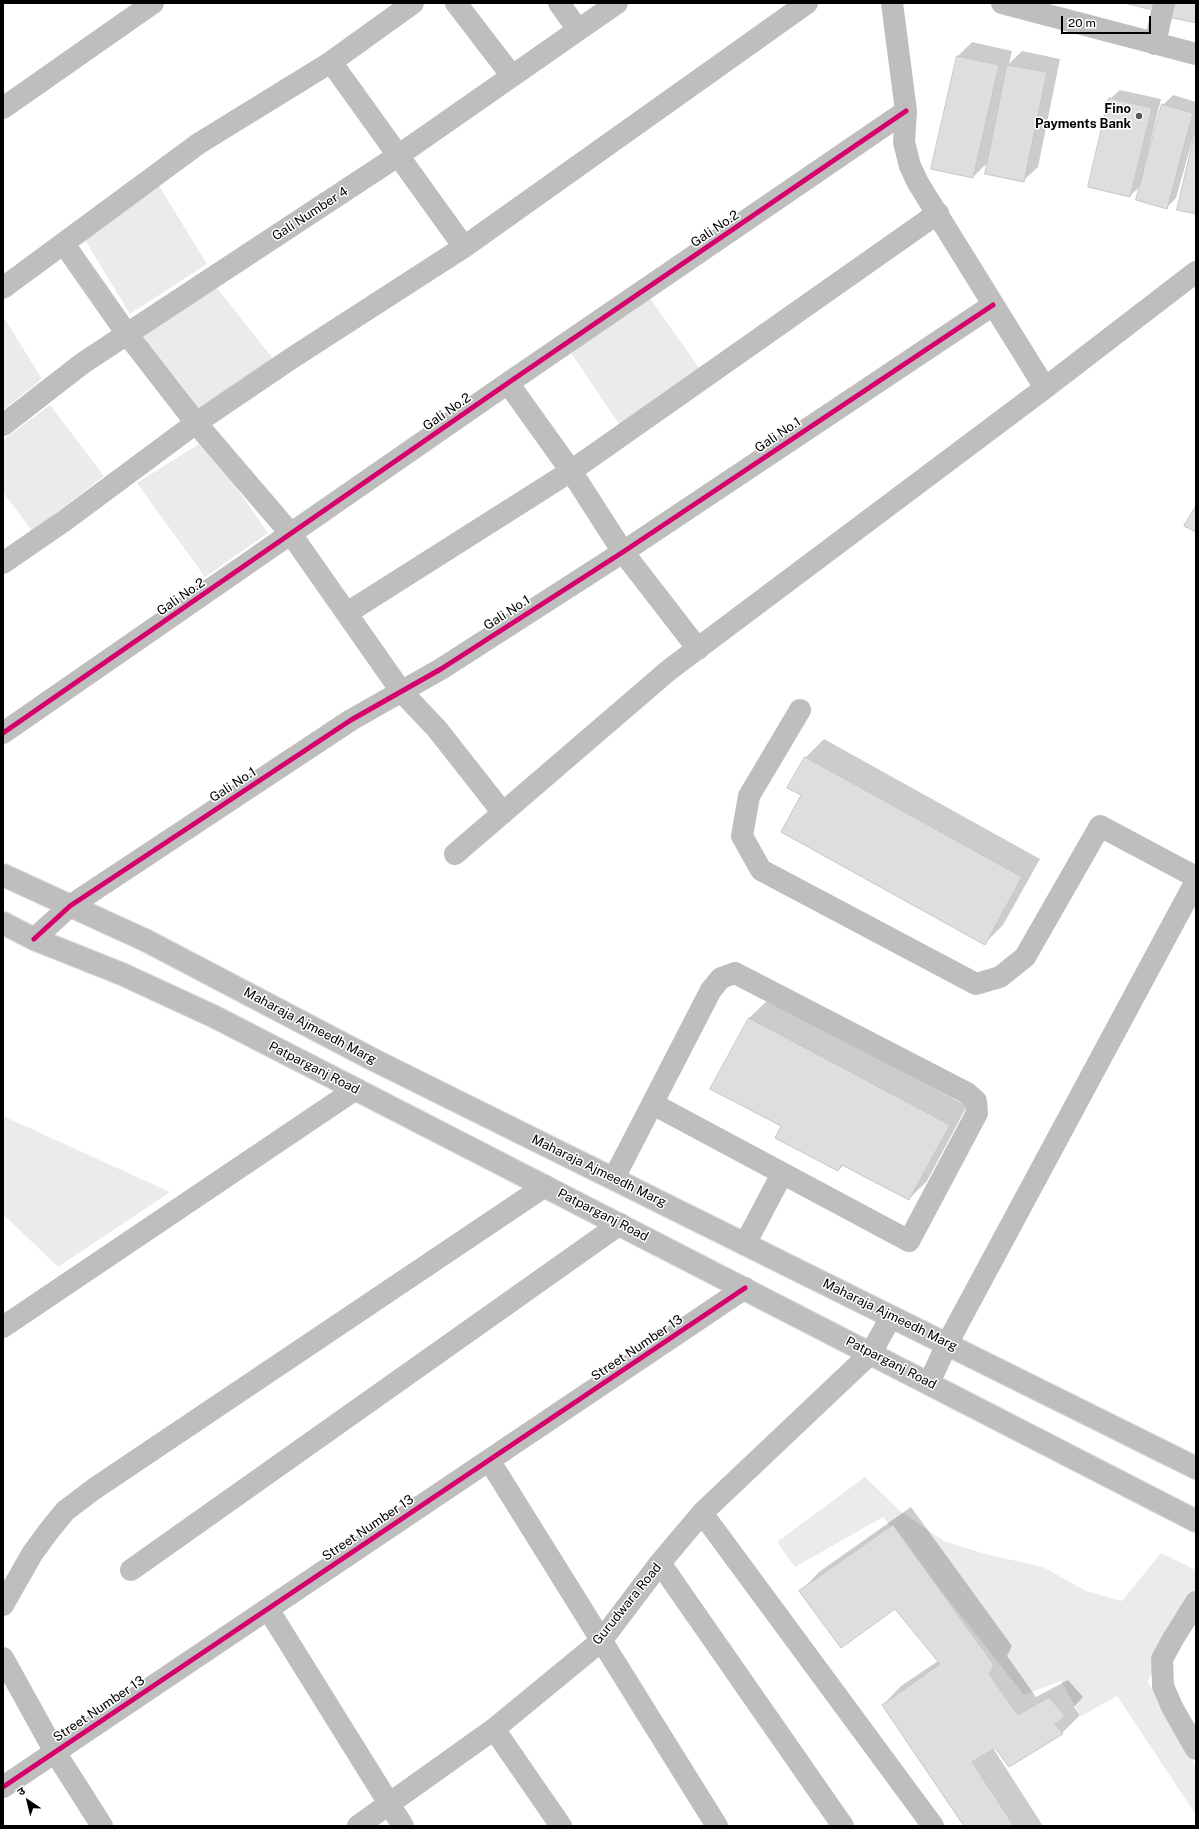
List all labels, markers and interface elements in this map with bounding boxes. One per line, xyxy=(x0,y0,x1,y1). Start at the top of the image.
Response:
scale bar xyxy=(1063,8,1153,34)
text: 20 m xyxy=(1068,16,1096,30)
place label: Fino Payments Bank xyxy=(1035,101,1131,132)
marker: Fino Payments Bank xyxy=(1134,111,1144,121)
street label: Gali Number 4 xyxy=(269,184,351,244)
street label: Gali No.2 xyxy=(688,207,742,251)
street label: Gali No.2 xyxy=(420,390,474,434)
street label: Gali No.1 xyxy=(752,414,804,456)
street label: Gali No.2 xyxy=(154,575,208,619)
street label: Gali No.1 xyxy=(481,592,533,634)
street label: Gali No.1 xyxy=(207,764,259,806)
street label: Maharaja Ajmeedh Marg xyxy=(241,984,379,1068)
street label: Patparganj Road xyxy=(266,1038,362,1098)
street label: Maharaja Ajmeedh Marg xyxy=(529,1132,669,1210)
street label: Patparganj Road xyxy=(555,1185,651,1245)
street label: Maharaja Ajmeedh Marg xyxy=(820,1276,960,1354)
street label: Street Number 13 xyxy=(588,1312,686,1384)
street label: Patparganj Road xyxy=(843,1333,939,1393)
street label: Street Number 13 xyxy=(319,1492,417,1564)
street label: Gurudwara Road xyxy=(589,1560,665,1648)
street label: Street Number 13 xyxy=(50,1673,148,1745)
north arrow xyxy=(8,1781,48,1821)
text: उ xyxy=(15,1784,27,1798)

